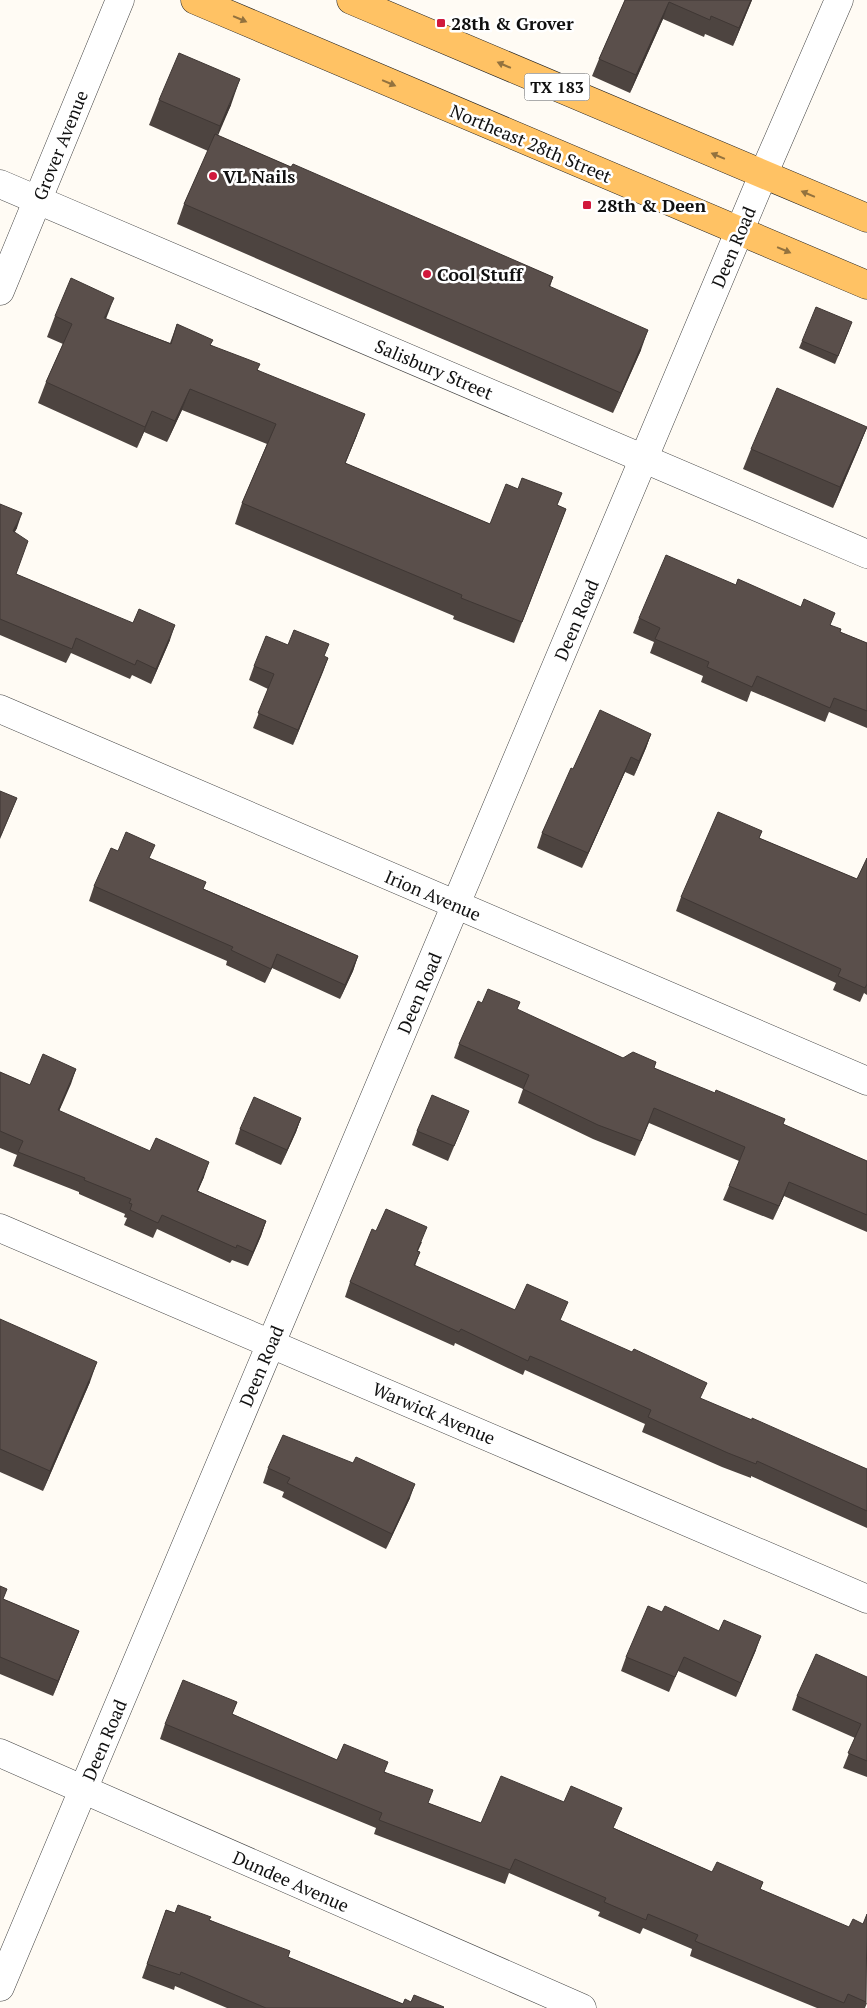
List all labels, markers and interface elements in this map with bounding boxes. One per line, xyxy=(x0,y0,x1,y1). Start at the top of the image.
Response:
place label: 28th & Grover xyxy=(451,11,574,35)
one-way arrow xyxy=(233,15,248,23)
marker: 28th & Grover xyxy=(435,17,447,29)
one-way arrow xyxy=(497,60,511,68)
road number: TX 183 xyxy=(524,74,590,100)
one-way arrow xyxy=(382,79,396,87)
street label: Grover Avenue xyxy=(27,86,93,204)
street label: Northeast 28th Street xyxy=(447,98,616,188)
one-way arrow xyxy=(711,151,725,159)
place label: VL Nails xyxy=(223,164,295,188)
marker: VL Nails xyxy=(207,170,219,182)
one-way arrow xyxy=(801,190,815,198)
place label: 28th & Deen xyxy=(597,193,706,217)
marker: 28th & Deen xyxy=(581,199,593,211)
street label: Deen Road xyxy=(705,203,761,291)
one-way arrow xyxy=(777,247,791,255)
place label: Cool Stuff xyxy=(437,262,524,286)
marker: Cool Stuff xyxy=(421,268,433,280)
street label: Salisbury Street xyxy=(371,333,497,405)
street label: Deen Road xyxy=(548,576,604,664)
street label: Irion Avenue xyxy=(381,864,485,926)
street label: Deen Road xyxy=(391,949,447,1037)
street label: Deen Road xyxy=(233,1322,289,1410)
street label: Warwick Avenue xyxy=(369,1376,499,1450)
street label: Deen Road xyxy=(76,1696,132,1784)
street label: Dundee Avenue xyxy=(229,1845,353,1917)

